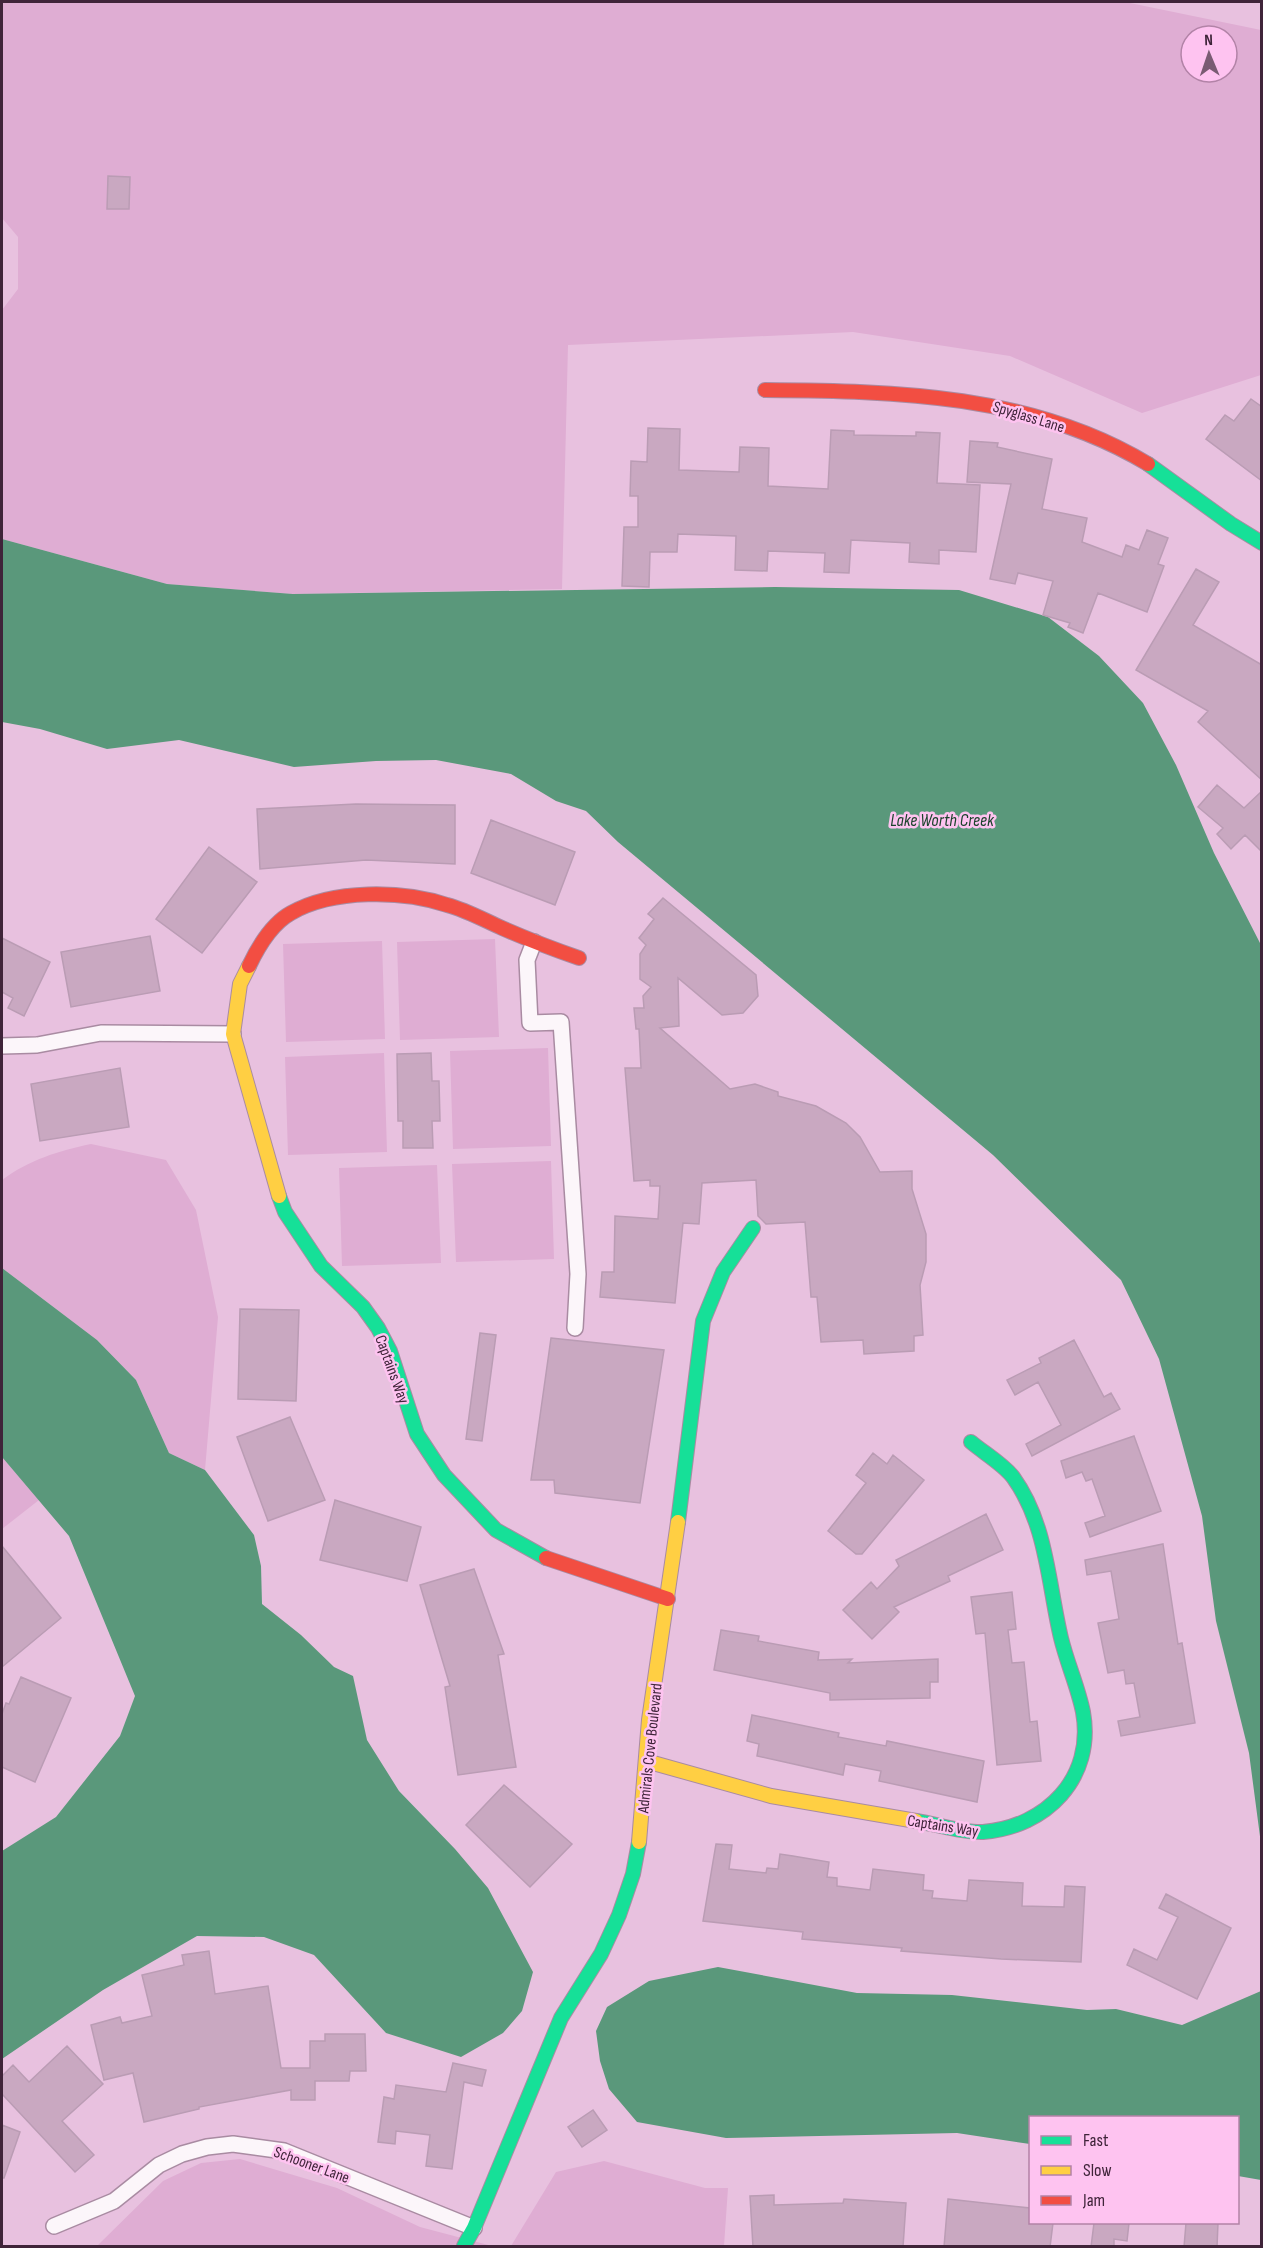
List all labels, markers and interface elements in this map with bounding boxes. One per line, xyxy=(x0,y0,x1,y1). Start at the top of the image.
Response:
north arrow xyxy=(1179,24,1239,84)
text: N xyxy=(1204,31,1213,50)
street label: Spyglass Lane xyxy=(990,398,1067,437)
water label: Lake Worth Creek xyxy=(890,810,995,831)
street label: Captains Way xyxy=(370,1333,413,1406)
street label: Admirals Cove Boulevard xyxy=(634,1682,667,1815)
street label: Captains Way xyxy=(906,1812,980,1841)
legend xyxy=(1029,2116,1239,2224)
text: Fast xyxy=(1083,2130,1109,2151)
street label: Schooner Lane xyxy=(271,2143,352,2188)
text: Slow xyxy=(1083,2160,1112,2181)
text: Jam xyxy=(1082,2190,1105,2211)

